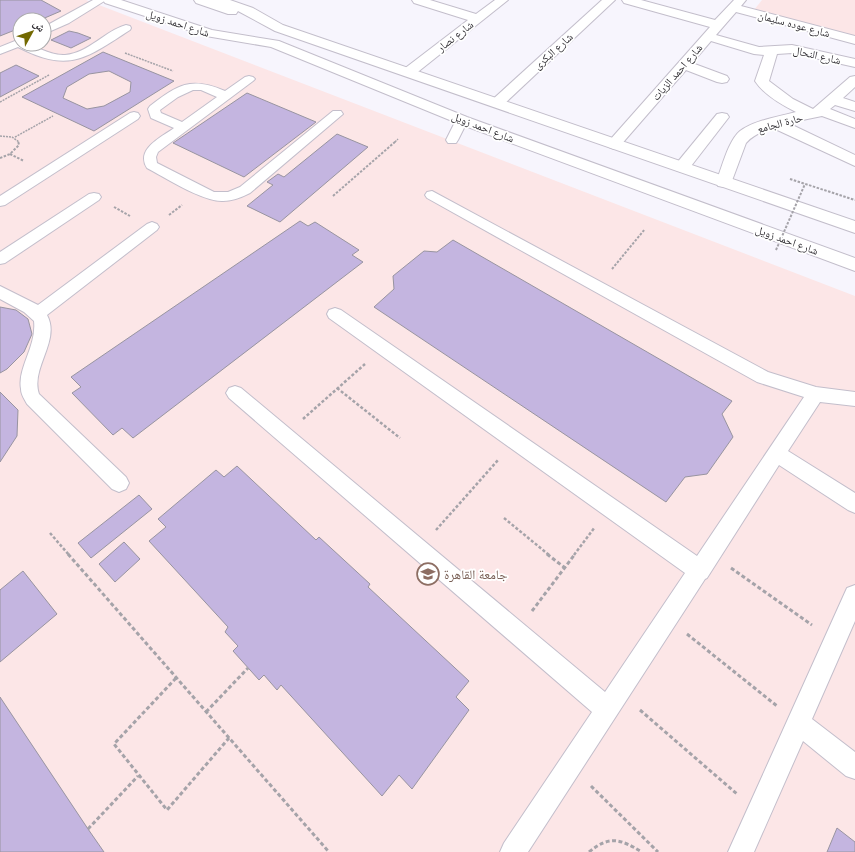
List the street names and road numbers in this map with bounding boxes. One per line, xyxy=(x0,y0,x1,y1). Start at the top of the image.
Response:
street label: شارع احمد زويل xyxy=(145,6,211,40)
street label: شارع عوده سليمان xyxy=(756,8,832,40)
street label: شارع نصار xyxy=(433,17,476,55)
street label: شارع البكرى xyxy=(530,30,576,72)
street label: شارع احمد الزيات xyxy=(649,41,705,103)
street label: شارع النحال xyxy=(792,43,842,67)
street label: شارع احمد زويل xyxy=(450,109,516,145)
street label: حارة الجامع xyxy=(756,110,804,136)
street label: شارع احمد زويل xyxy=(754,222,820,258)

